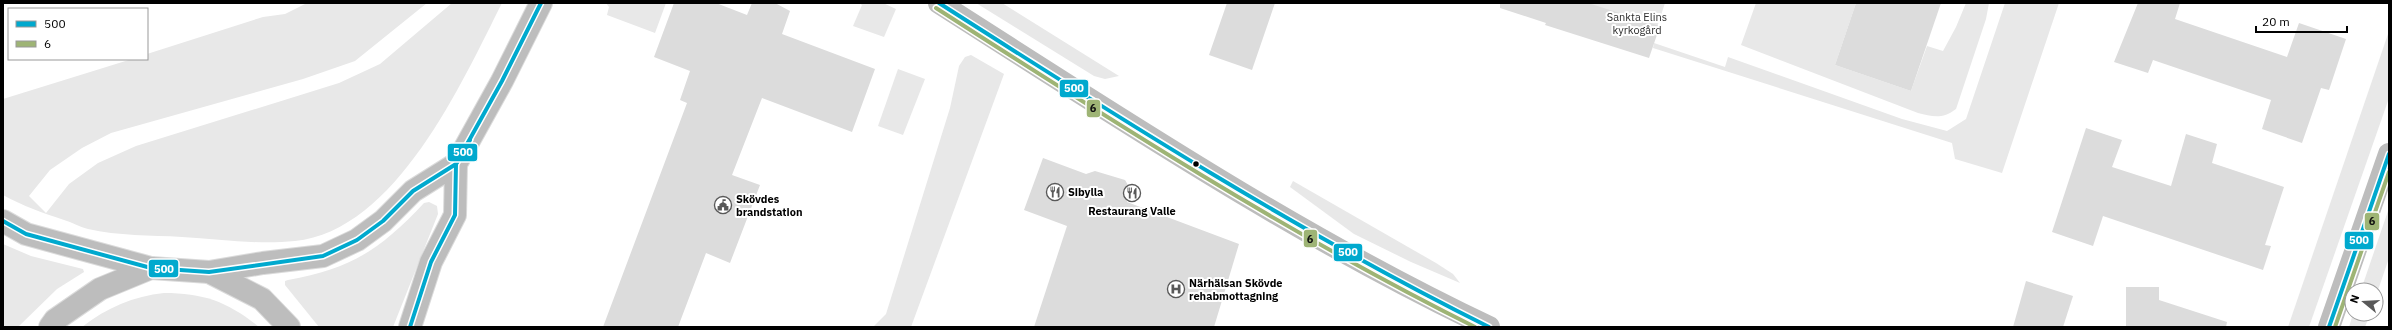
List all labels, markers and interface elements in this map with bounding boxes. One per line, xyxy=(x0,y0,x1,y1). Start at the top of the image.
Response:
legend xyxy=(8,8,148,60)
scale bar xyxy=(2256,8,2347,34)
park label: Sankta Elins kyrkogård xyxy=(1607,10,1667,37)
text: 20 m xyxy=(2262,14,2290,29)
text: 500 xyxy=(44,16,66,31)
text: 6 xyxy=(44,36,51,51)
line badge: 500 xyxy=(1059,79,1089,98)
text: 500 xyxy=(1064,81,1084,95)
line badge: 6 xyxy=(1086,99,1101,118)
text: 6 xyxy=(1090,101,1097,115)
line badge: 500 xyxy=(447,143,478,162)
text: 500 xyxy=(453,145,473,159)
unlabelled marker xyxy=(1191,159,1201,169)
restaurant icon: Sibylla xyxy=(1045,182,1065,202)
restaurant icon: Restaurang Valle xyxy=(1122,183,1142,203)
place label: Sibylla xyxy=(1068,185,1103,199)
place label: Skövdes brandstation xyxy=(736,192,802,219)
public building icon: Skövdes brandstation xyxy=(713,195,733,215)
place label: Restaurang Valle xyxy=(1088,204,1176,218)
line badge: 6 xyxy=(2364,212,2380,231)
text: 6 xyxy=(2369,214,2376,228)
line badge: 6 xyxy=(1303,229,1318,248)
line badge: 500 xyxy=(2344,231,2374,250)
text: 6 xyxy=(1307,232,1314,246)
text: 500 xyxy=(2349,233,2369,247)
line badge: 500 xyxy=(1333,243,1363,262)
text: 500 xyxy=(1338,245,1358,259)
line badge: 500 xyxy=(148,259,179,278)
text: 500 xyxy=(154,262,174,276)
place label: Närhälsan Skövde rehabmottagning xyxy=(1189,276,1283,303)
hospital icon: Närhälsan Skövde rehabmottagning xyxy=(1166,279,1186,299)
north arrow xyxy=(2344,282,2384,322)
text: N xyxy=(2347,293,2362,305)

